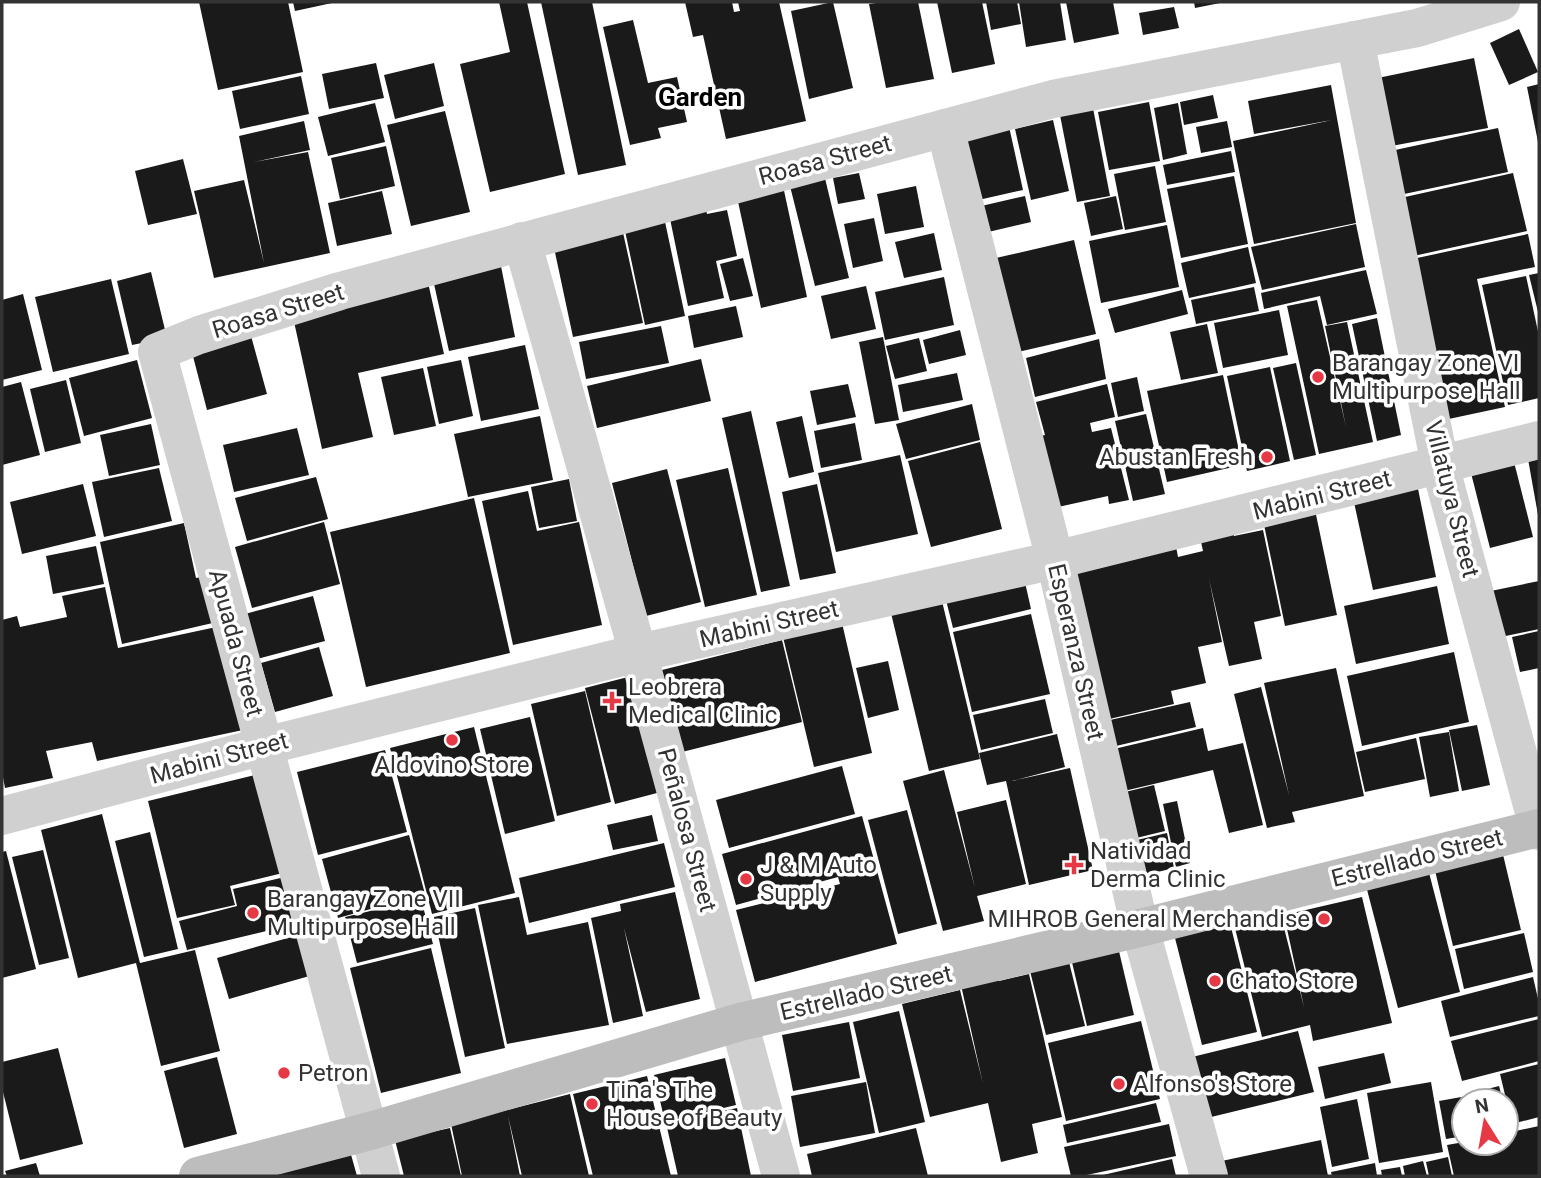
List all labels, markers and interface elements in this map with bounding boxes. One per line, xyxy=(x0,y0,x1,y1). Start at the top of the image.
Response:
district label: Garden xyxy=(658,82,742,112)
street label: Roasa Street xyxy=(756,129,895,191)
street label: Roasa Street xyxy=(209,278,347,344)
place label: Barangay Zone VI Multipurpose Hall xyxy=(1332,349,1521,405)
marker: Barangay Zone VI Multipurpose Hall xyxy=(1310,369,1326,385)
street label: Villatuya Street xyxy=(1419,418,1485,580)
place label: Abustan Fresh xyxy=(1099,443,1253,471)
marker: Abustan Fresh xyxy=(1259,449,1275,465)
street label: Mabini Street xyxy=(1250,464,1394,526)
street label: Esperanza Street xyxy=(1042,561,1110,743)
street label: Apuada Street xyxy=(203,566,269,720)
street label: Mabini Street xyxy=(697,594,841,654)
place label: Leobrera Medical Clinic xyxy=(628,673,777,729)
marker: Leobrera Medical Clinic xyxy=(602,691,622,711)
street label: Mabini Street xyxy=(147,726,291,790)
marker: Aldovino Store xyxy=(444,732,460,748)
street label: Peñalosa Street xyxy=(652,745,722,915)
place label: Aldovino Store xyxy=(374,751,530,779)
street label: Estrellado Street xyxy=(1328,823,1506,893)
place label: Natividad Derma Clinic xyxy=(1090,837,1226,893)
place label: J & M Auto Supply xyxy=(760,851,877,907)
marker: Natividad Derma Clinic xyxy=(1064,855,1084,875)
marker: J & M Auto Supply xyxy=(738,871,754,887)
place label: Barangay Zone VII Multipurpose Hall xyxy=(267,885,461,941)
marker: Barangay Zone VII Multipurpose Hall xyxy=(245,905,261,921)
place label: MIHROB General Merchandise xyxy=(987,905,1310,933)
marker: MIHROB General Merchandise xyxy=(1316,911,1332,927)
street label: Estrellado Street xyxy=(777,960,955,1026)
place label: Chato Store xyxy=(1229,967,1354,995)
marker: Chato Store xyxy=(1207,973,1223,989)
place label: Petron xyxy=(298,1059,368,1087)
marker: Petron xyxy=(276,1065,292,1081)
place label: Alfonso's Store xyxy=(1133,1070,1292,1098)
place label: Tina's The House of Beauty xyxy=(606,1076,783,1132)
marker: Alfonso's Store xyxy=(1111,1076,1127,1092)
north arrow xyxy=(1450,1087,1520,1157)
text: N xyxy=(1473,1093,1491,1118)
marker: Tina's The House of Beauty xyxy=(584,1096,600,1112)

